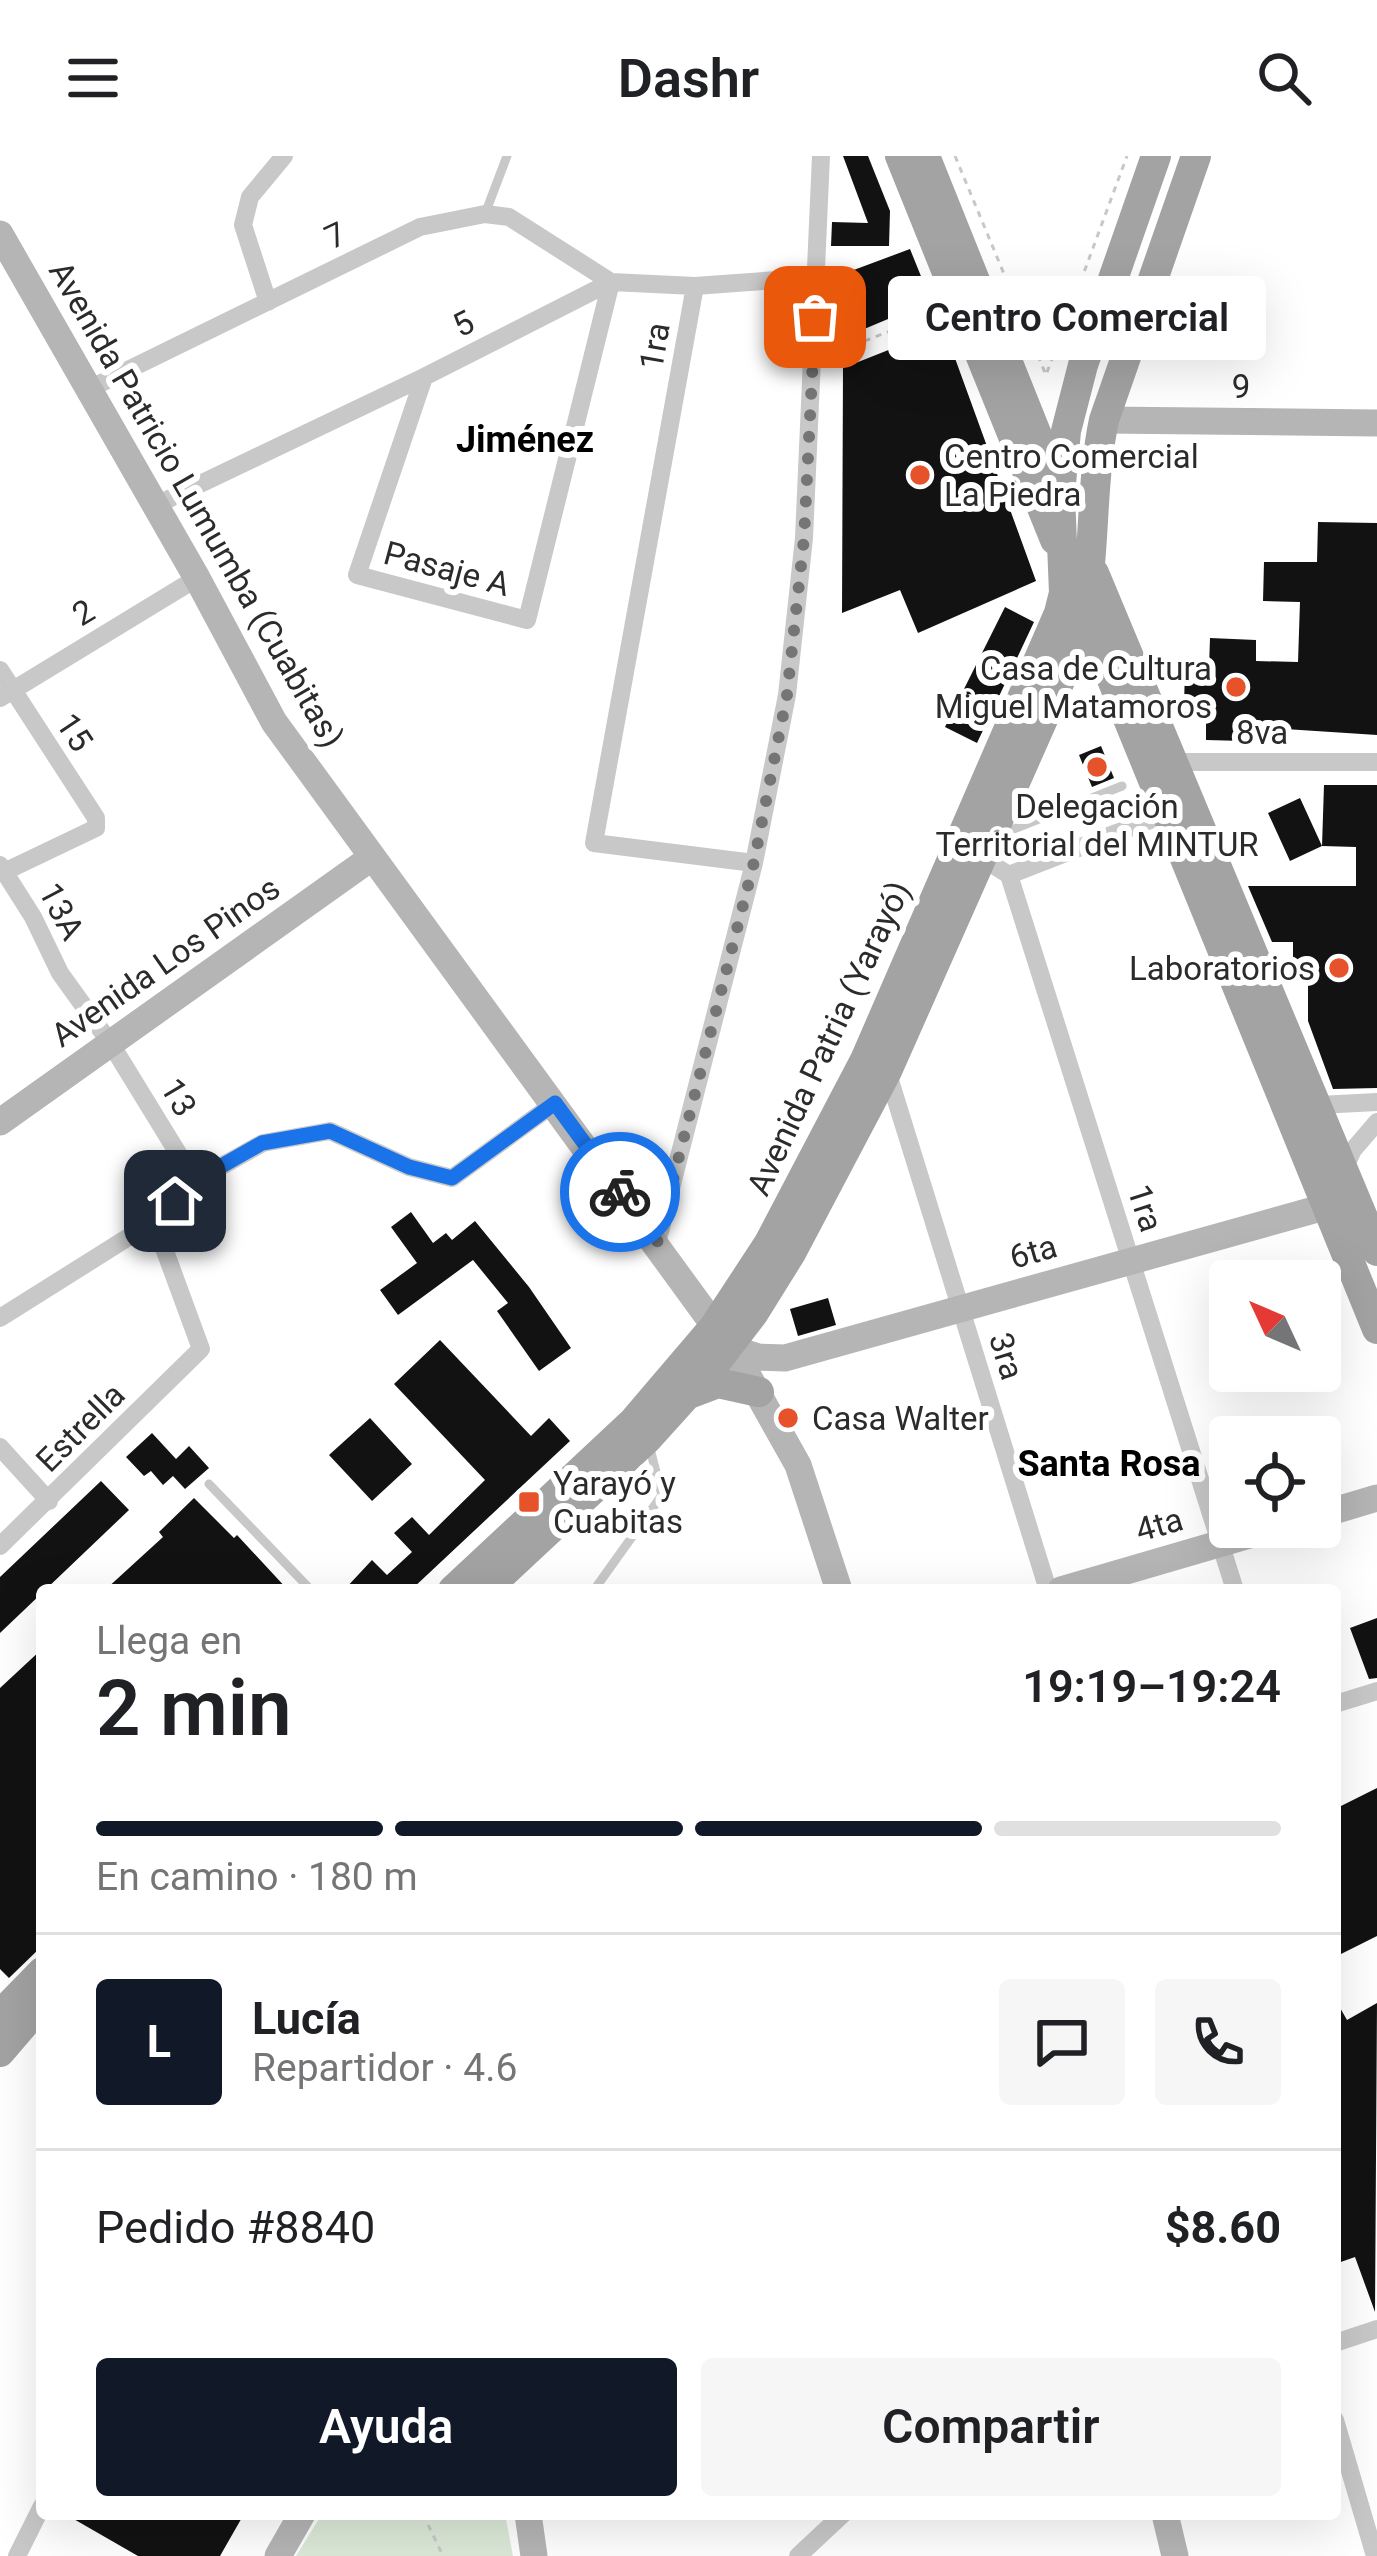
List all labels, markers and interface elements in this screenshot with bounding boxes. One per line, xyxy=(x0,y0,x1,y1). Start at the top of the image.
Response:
icon: menu xyxy=(60,45,126,111)
icon: search xyxy=(1251,45,1317,111)
text: Dashr xyxy=(618,47,759,110)
street label: 7 xyxy=(318,214,352,257)
street label: Avenida Patricio Lumumba (Cuabitas) xyxy=(41,254,352,754)
pin xyxy=(764,266,866,368)
callout: Centro Comercial xyxy=(887,275,1265,359)
icon: bag xyxy=(782,284,848,350)
text: Centro Comercial xyxy=(925,295,1229,341)
street label: 5 xyxy=(446,302,480,345)
street label: 1ra xyxy=(631,320,678,373)
street label: 9 xyxy=(1232,367,1250,406)
district label: Jiménez xyxy=(456,419,594,461)
place label: Centro Comercial La Piedra xyxy=(944,437,1199,514)
marker: Centro Comercial La Piedra xyxy=(907,462,933,488)
street label: Pasaje A xyxy=(380,533,515,604)
street label: 2 xyxy=(65,591,101,634)
place label: Casa de Cultura Miguel Matamoros xyxy=(935,649,1212,726)
marker: Casa de Cultura Miguel Matamoros xyxy=(1223,674,1249,700)
street label: 15 xyxy=(48,706,101,759)
street label: 8va xyxy=(1236,713,1288,752)
marker: Delegación Territorial del MINTUR xyxy=(1084,754,1110,780)
place label: Delegación Territorial del MINTUR xyxy=(935,787,1259,864)
street label: Avenida Los Pinos xyxy=(44,868,287,1055)
street label: Avenida Patria (Yarayó) xyxy=(739,875,918,1201)
street label: 13A xyxy=(31,876,93,947)
place label: Laboratorios xyxy=(1129,949,1315,988)
marker: Laboratorios xyxy=(1326,955,1352,981)
street label: 13 xyxy=(152,1071,205,1123)
courier xyxy=(560,1132,680,1252)
pin xyxy=(124,1150,226,1252)
icon: bike xyxy=(587,1159,653,1225)
icon: home xyxy=(142,1168,208,1234)
street label: 1ra xyxy=(1120,1180,1171,1237)
street label: 6ta xyxy=(1005,1226,1061,1277)
north arrow xyxy=(1209,1260,1341,1392)
map controls xyxy=(1209,1260,1341,1548)
street label: 3ra xyxy=(981,1328,1032,1384)
street label: Estrella xyxy=(28,1375,133,1480)
place label: Casa Walter xyxy=(812,1399,989,1438)
marker: Casa Walter xyxy=(775,1405,801,1431)
button: locate xyxy=(1209,1416,1341,1548)
district label: Santa Rosa xyxy=(1017,1443,1201,1485)
place label: Yarayó y Cuabitas xyxy=(553,1464,683,1541)
marker: Yarayó y Cuabitas xyxy=(516,1489,542,1515)
street label: 4ta xyxy=(1131,1499,1187,1550)
text: Llega en xyxy=(96,1618,242,1664)
text: 19:19–19:24 xyxy=(1022,1660,1281,1713)
text: 2 min xyxy=(96,1663,292,1754)
text: En camino · 180 m xyxy=(96,1854,418,1900)
button: chat xyxy=(999,1979,1125,2105)
button: phone xyxy=(1155,1979,1281,2105)
text: Lucía xyxy=(252,1992,361,2045)
text: L xyxy=(147,2015,171,2068)
text: Repartidor · 4.6 xyxy=(252,2045,517,2091)
text: Pedido #8840 xyxy=(96,2201,375,2254)
text: $8.60 xyxy=(1165,2201,1281,2254)
button: Ayuda xyxy=(96,2358,677,2496)
button: Compartir xyxy=(701,2358,1281,2496)

